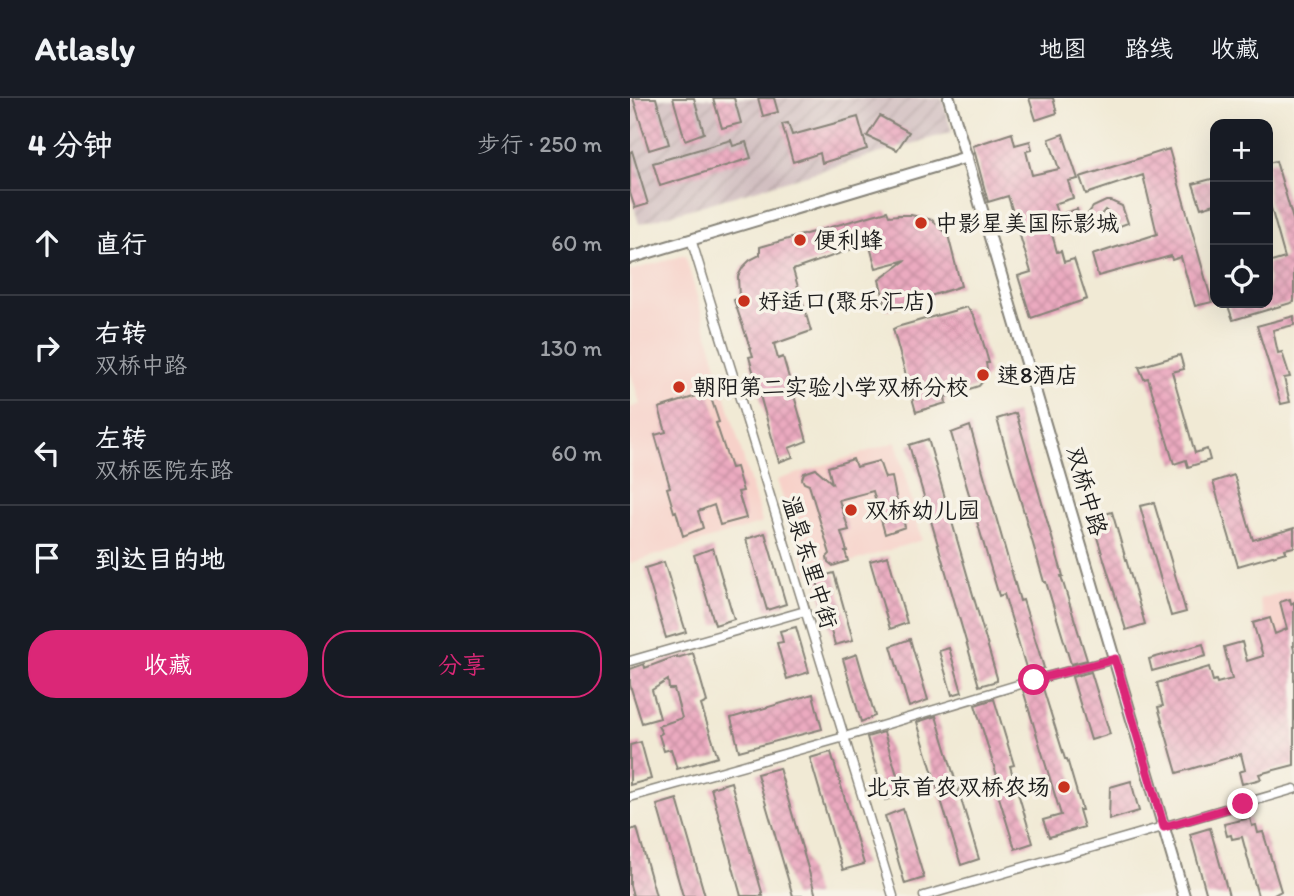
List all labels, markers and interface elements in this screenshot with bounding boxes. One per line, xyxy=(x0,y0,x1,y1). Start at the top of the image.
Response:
text: Atlasly xyxy=(35,29,135,68)
text: 地图 xyxy=(1039,34,1087,63)
text: 路线 xyxy=(1125,34,1173,63)
text: 收藏 xyxy=(1211,34,1259,63)
map controls xyxy=(1210,119,1273,308)
button: + xyxy=(1210,119,1273,182)
text: 4 分钟 xyxy=(28,126,113,163)
text: 步行 · 250 m xyxy=(477,130,602,158)
button: − xyxy=(1210,182,1273,245)
place label: 中影星美国际影城 xyxy=(935,209,1119,237)
marker: 中影星美国际影城 xyxy=(913,215,929,231)
icon: ahead xyxy=(28,224,66,262)
place label: 便利蜂 xyxy=(814,226,883,254)
text: 直行 xyxy=(95,228,147,260)
text: 60 m xyxy=(551,229,602,257)
marker: 便利蜂 xyxy=(792,232,808,248)
button: locate xyxy=(1210,245,1273,308)
place label: 好适口(聚乐汇店) xyxy=(758,287,934,315)
marker: 好适口(聚乐汇店) xyxy=(736,293,752,309)
text: 右转 xyxy=(95,317,147,349)
icon: right xyxy=(28,329,66,367)
text: 130 m xyxy=(540,334,602,362)
text: 双桥中路 xyxy=(95,351,187,379)
place label: 速8酒店 xyxy=(997,361,1079,389)
marker: 速8酒店 xyxy=(975,367,991,383)
place label: 朝阳第二实验小学双桥分校 xyxy=(693,373,969,401)
marker: 朝阳第二实验小学双桥分校 xyxy=(671,379,687,395)
text: 左转 xyxy=(95,422,147,454)
icon: left xyxy=(28,434,66,472)
text: 60 m xyxy=(551,439,602,467)
street label: 双桥中路 xyxy=(1061,443,1113,539)
text: 双桥医院东路 xyxy=(95,456,233,484)
street label: 温泉东里中街 xyxy=(776,492,844,632)
place label: 双桥幼儿园 xyxy=(865,496,980,524)
marker: 双桥幼儿园 xyxy=(843,502,859,518)
icon: arrive xyxy=(28,539,66,577)
text: 到达目的地 xyxy=(95,543,225,575)
button: 收藏 xyxy=(28,630,308,698)
button: 分享 xyxy=(322,630,602,698)
route start xyxy=(1018,664,1049,695)
place label: 北京首农双桥农场 xyxy=(866,773,1050,801)
marker: 北京首农双桥农场 xyxy=(1056,779,1072,795)
route end xyxy=(1227,788,1258,819)

